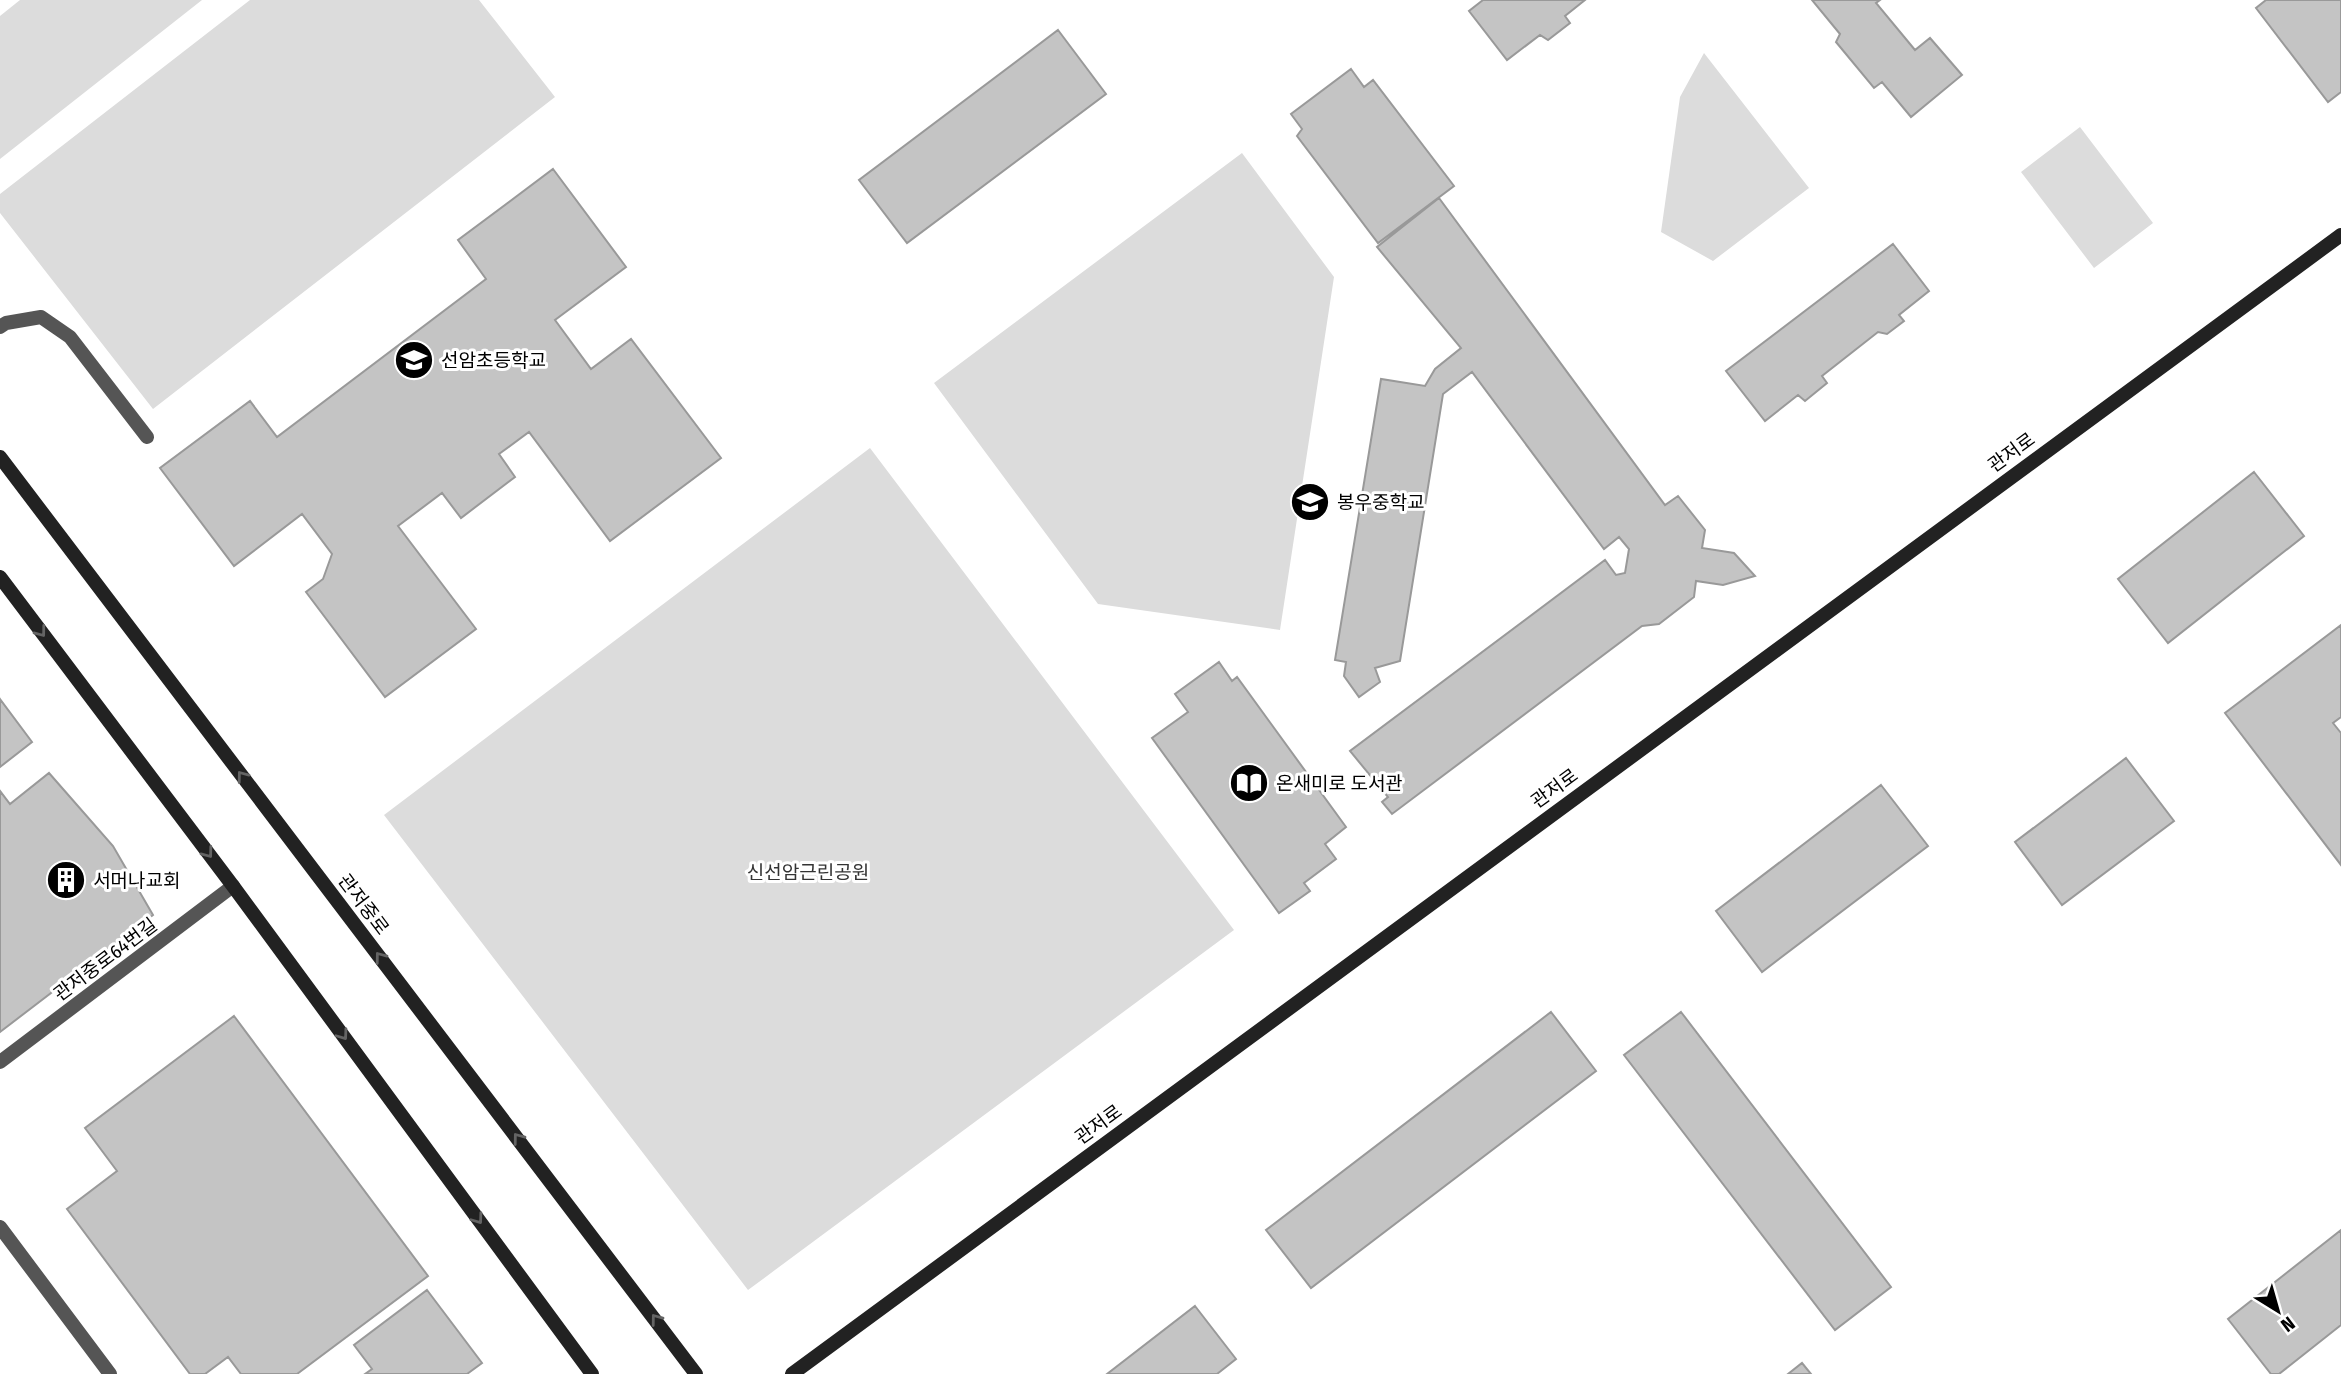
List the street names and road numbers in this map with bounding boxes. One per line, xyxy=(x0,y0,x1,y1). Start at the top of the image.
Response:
street label: 관저로 xyxy=(1983,428,2039,477)
street label: 관저로 xyxy=(1526,764,1582,813)
street label: 관저중로 xyxy=(333,869,394,939)
street label: 관저중로64번길 xyxy=(49,913,162,1006)
street label: 관저로 xyxy=(1070,1100,1126,1149)

